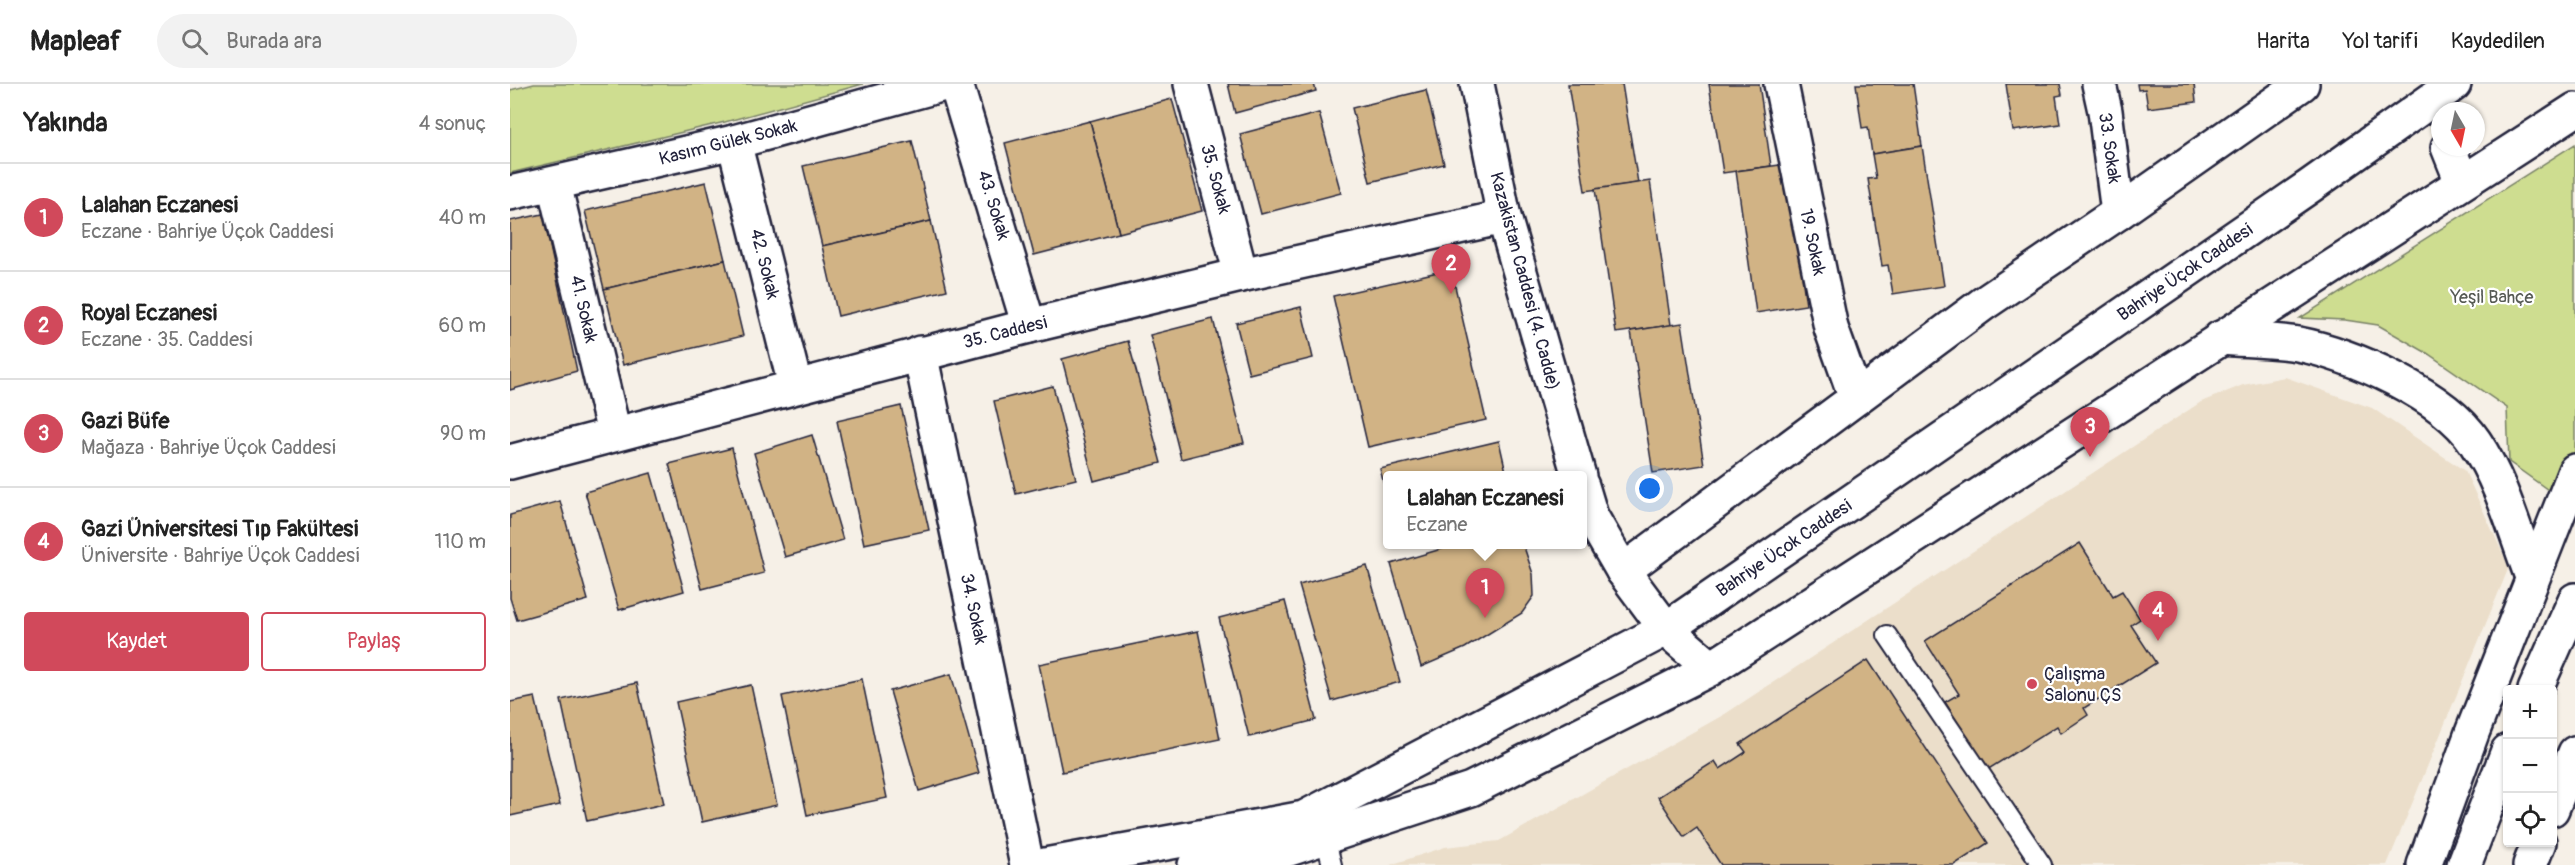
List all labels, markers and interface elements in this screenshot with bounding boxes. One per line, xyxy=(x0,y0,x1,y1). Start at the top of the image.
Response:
search box xyxy=(157,14,577,68)
text: Mapleaf xyxy=(30,24,121,59)
icon: search xyxy=(178,25,211,58)
text: Burada ara xyxy=(226,27,322,55)
text: Harita xyxy=(2256,28,2310,55)
text: Yol tarifi xyxy=(2343,28,2418,55)
text: Kaydedilen xyxy=(2451,28,2545,55)
north arrow xyxy=(2431,102,2485,156)
text: Yakında xyxy=(24,107,108,139)
text: 4 sonuç xyxy=(419,111,486,136)
street label: 33. Sokak xyxy=(2093,111,2126,186)
street label: Kasım Gülek Sokak xyxy=(657,114,800,171)
street label: 35. Sokak xyxy=(1195,142,1236,217)
street label: 43. Sokak xyxy=(972,167,1015,243)
street label: Kazakistan Caddesi (4. Cadde) xyxy=(1484,170,1565,393)
text: Lalahan Eczanesi xyxy=(81,191,238,219)
text: 1 xyxy=(40,205,47,230)
text: 40 m xyxy=(439,205,486,230)
street label: 19. Sokak xyxy=(1794,207,1831,278)
street label: Bahriye Üçok Caddesi xyxy=(2113,218,2258,326)
text: Eczane · Bahriye Üçok Caddesi xyxy=(81,219,333,244)
street label: 42. Sokak xyxy=(745,226,784,302)
pin: 2 xyxy=(1432,244,1470,294)
street label: 41. Sokak xyxy=(565,273,603,346)
park label: Yeşil Bahçe xyxy=(2450,286,2534,309)
text: Royal Eczanesi xyxy=(81,299,217,327)
street label: 35. Caddesi xyxy=(961,311,1050,354)
text: 2 xyxy=(38,313,49,338)
text: 60 m xyxy=(439,313,486,338)
text: Eczane · 35. Caddesi xyxy=(81,327,253,352)
text: Gazi Büfe xyxy=(81,407,169,435)
pin: 3 xyxy=(2070,408,2110,457)
text: 3 xyxy=(38,421,49,446)
text: 90 m xyxy=(440,421,486,446)
text: Mağaza · Bahriye Üçok Caddesi xyxy=(81,435,336,460)
popup xyxy=(1383,471,1587,549)
your location xyxy=(1635,474,1664,503)
text: Lalahan Eczanesi xyxy=(1406,484,1564,512)
street label: Bahriye Üçok Caddesi xyxy=(1712,494,1857,602)
text: Eczane xyxy=(1406,512,1467,537)
text: Gazi Üniversitesi Tıp Fakültesi xyxy=(81,515,358,543)
text: 4 xyxy=(38,529,49,554)
text: 110 m xyxy=(435,529,486,554)
text: Üniversite · Bahriye Üçok Caddesi xyxy=(81,543,360,568)
pin: 1 xyxy=(1466,568,1504,618)
street label: 34. Sokak xyxy=(955,572,992,647)
pin: 4 xyxy=(2138,592,2178,641)
button: Kaydet xyxy=(24,612,249,671)
button: Paylaş xyxy=(261,612,486,671)
place label: Çalışma Salonu ÇS xyxy=(2044,663,2122,707)
marker: Çalışma Salonu ÇS xyxy=(2025,677,2039,691)
map controls xyxy=(2503,685,2557,847)
button: + xyxy=(2503,685,2557,739)
button: − xyxy=(2503,739,2557,793)
button: locate xyxy=(2503,793,2557,847)

